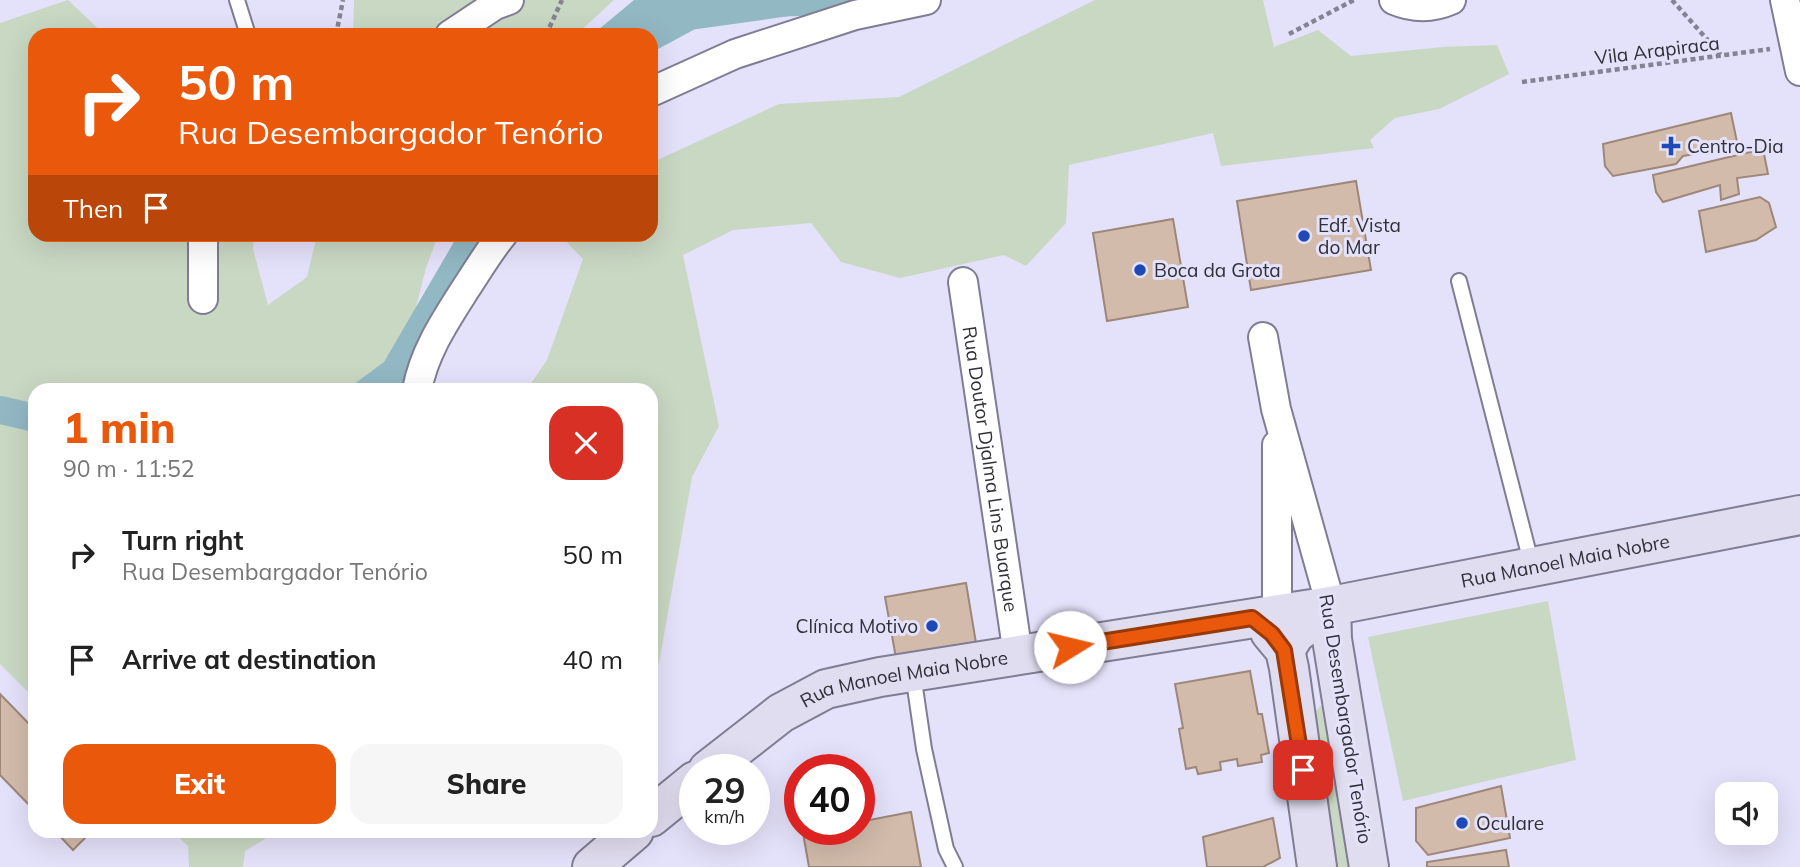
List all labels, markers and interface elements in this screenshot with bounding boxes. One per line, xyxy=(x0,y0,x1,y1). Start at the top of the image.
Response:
street label: Vila Arapiraca xyxy=(1593,30,1721,70)
text: 50 m xyxy=(178,51,294,112)
icon: right xyxy=(63,56,154,147)
text: Rua Desembargador Tenório xyxy=(178,112,603,152)
place label: Centro-Dia xyxy=(1687,134,1784,158)
marker: Centro-Dia xyxy=(1661,136,1681,156)
icon: arrive xyxy=(137,189,175,227)
text: Then xyxy=(63,192,123,225)
place label: Edf. Vista do Mar xyxy=(1318,213,1401,259)
marker: Edf. Vista do Mar xyxy=(1296,228,1312,244)
place label: Boca da Grota xyxy=(1154,258,1281,282)
marker: Boca da Grota xyxy=(1132,262,1148,278)
street label: Rua Doutor Djalma Lins Buarque xyxy=(958,324,1024,614)
text: 1 min xyxy=(63,401,176,454)
button: close xyxy=(549,406,623,480)
text: 90 m · 11:52 xyxy=(63,454,195,483)
text: Turn right xyxy=(122,524,243,557)
street label: Rua Manoel Maia Nobre xyxy=(1459,529,1672,593)
icon: right xyxy=(63,536,101,574)
text: 50 m xyxy=(562,538,623,571)
text: Rua Desembargador Tenório xyxy=(122,557,428,586)
street label: Rua Desembargador Tenório xyxy=(1314,592,1378,846)
position arrow xyxy=(1033,610,1107,684)
place label: Clínica Motivo xyxy=(796,614,918,638)
marker: Clínica Motivo xyxy=(924,618,940,634)
icon: arrive xyxy=(63,641,101,679)
text: Arrive at destination xyxy=(122,643,377,676)
text: 40 m xyxy=(562,643,623,676)
street label: Rua Manoel Maia Nobre xyxy=(796,645,1010,713)
pin xyxy=(1273,740,1333,800)
button: Exit xyxy=(63,744,336,824)
button: Share xyxy=(350,744,623,824)
icon: arrive xyxy=(1284,751,1322,789)
speed limit sign: 40 xyxy=(784,754,875,845)
text: 29 xyxy=(703,768,746,812)
map controls xyxy=(1715,782,1778,845)
button: sound xyxy=(1715,782,1778,845)
text: km/h xyxy=(704,805,745,828)
place label: Oculare xyxy=(1476,811,1544,835)
marker: Oculare xyxy=(1454,815,1470,831)

